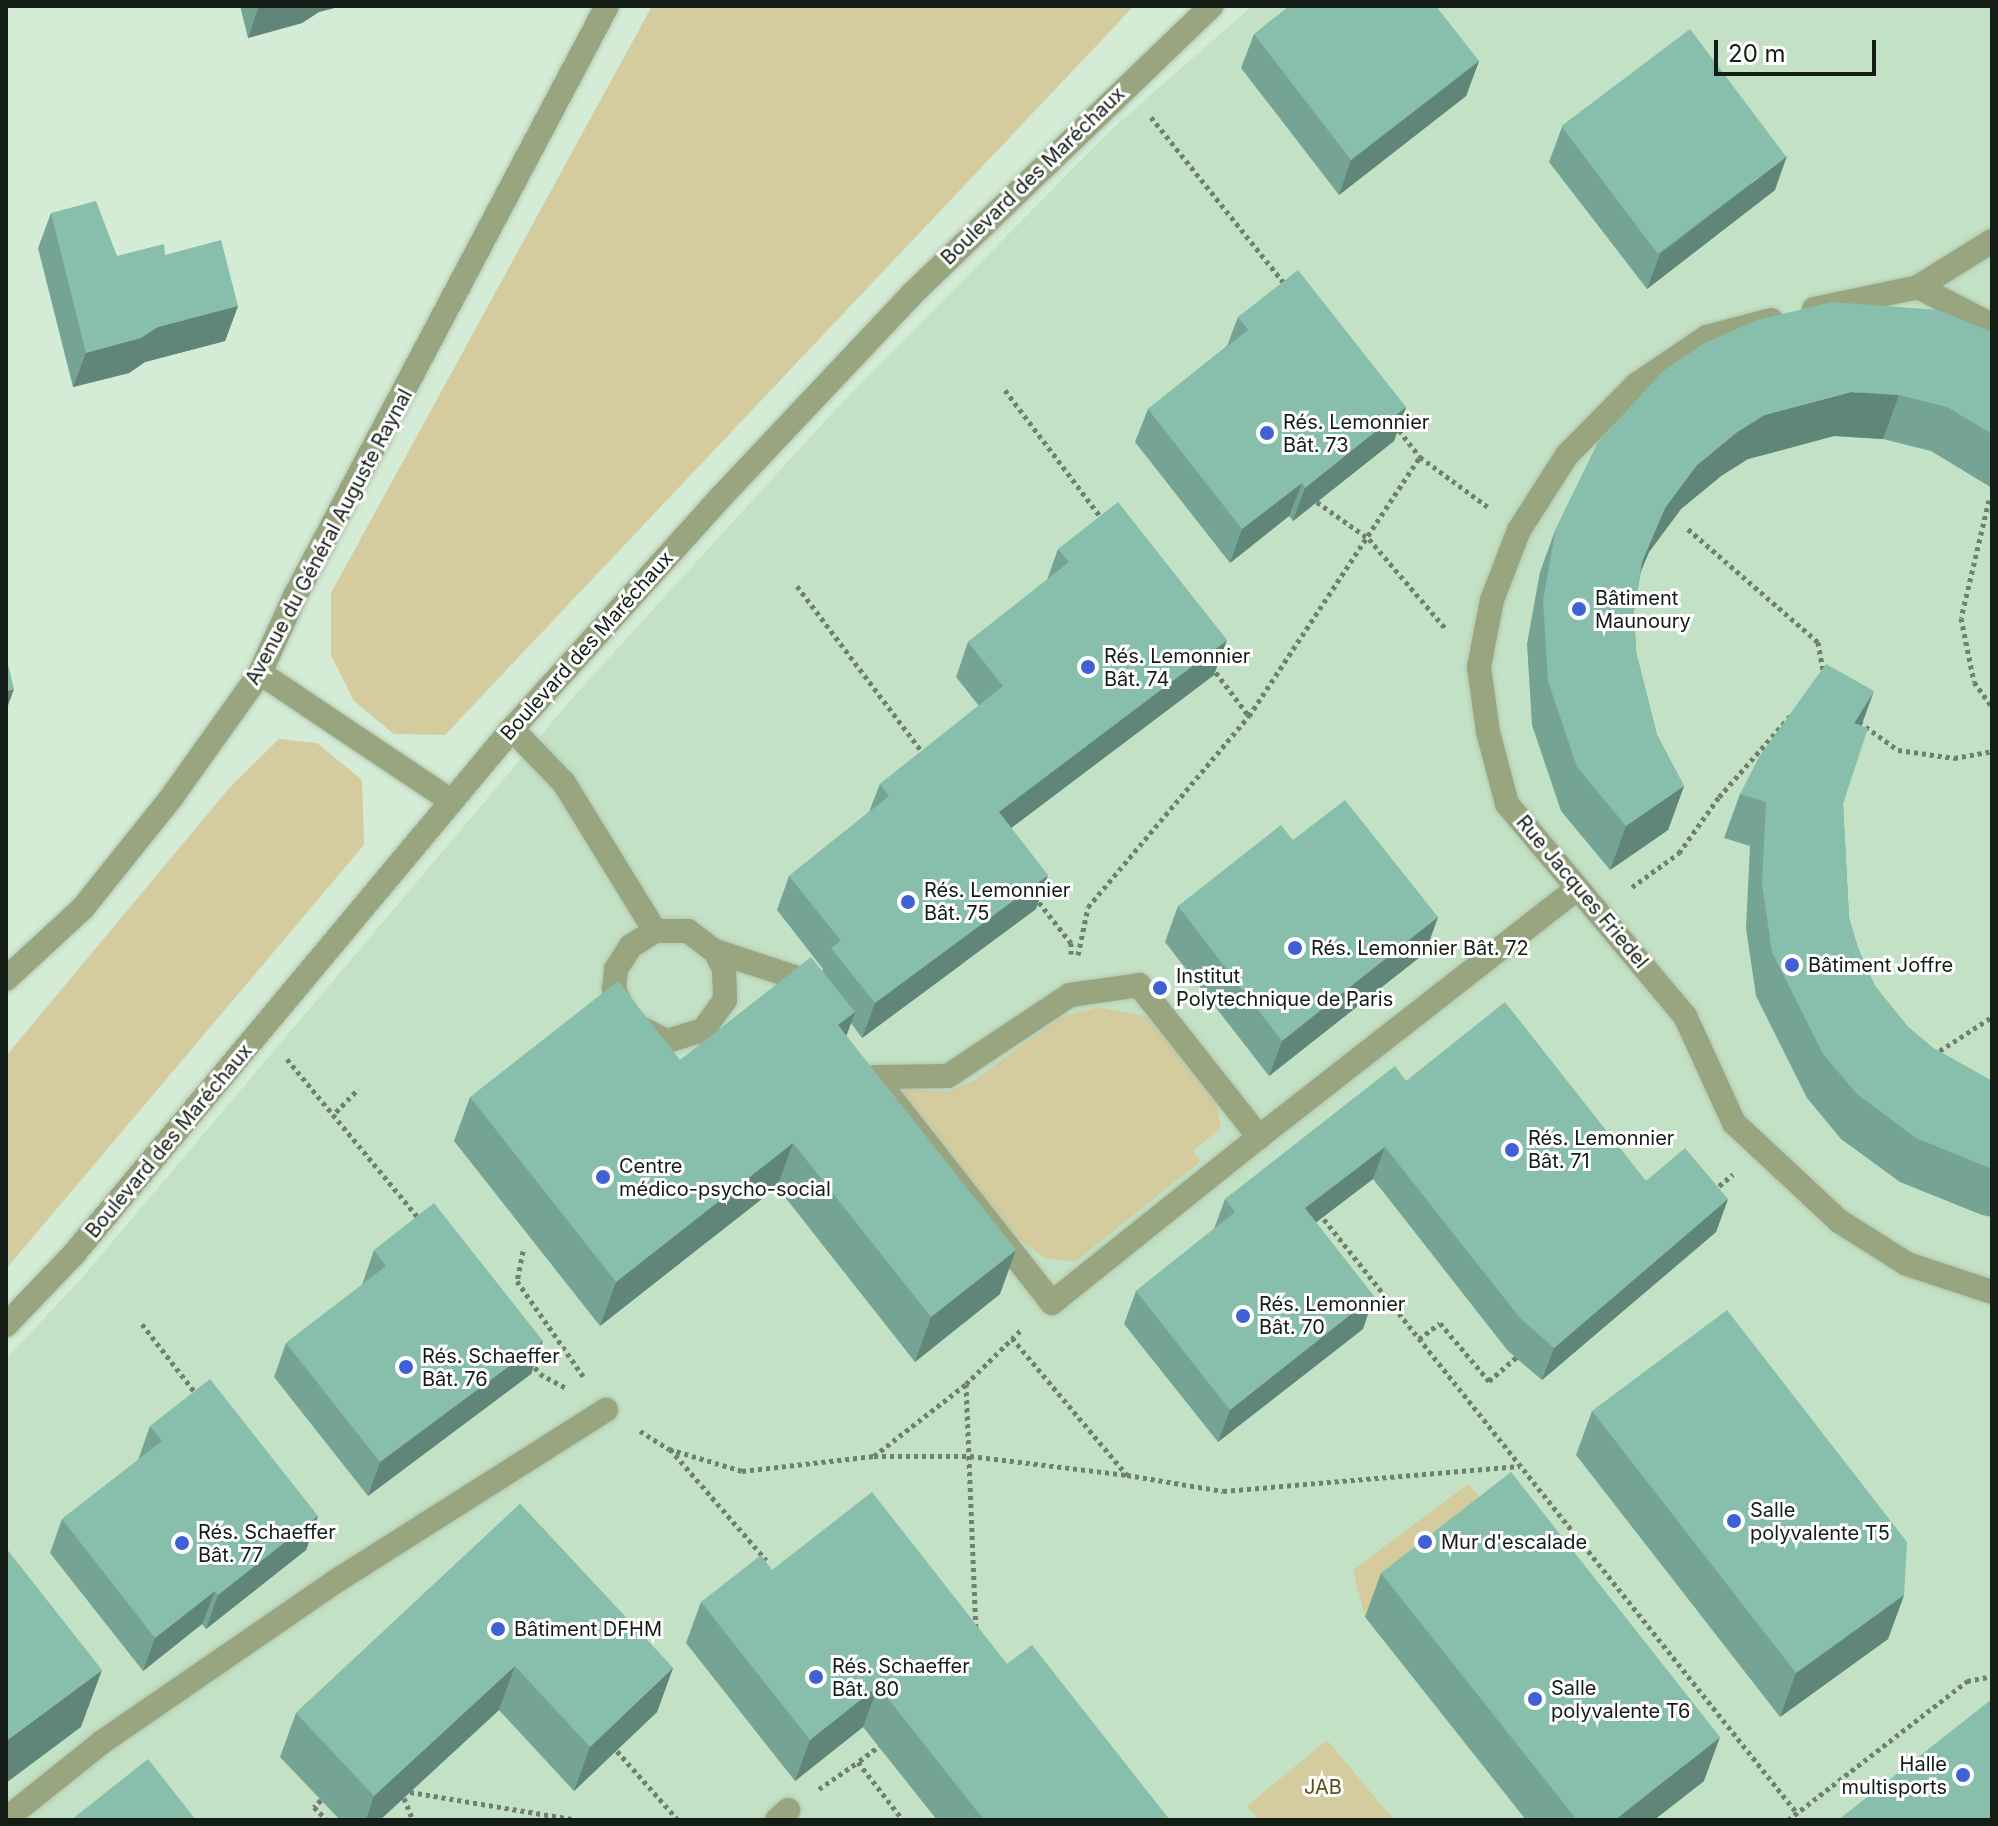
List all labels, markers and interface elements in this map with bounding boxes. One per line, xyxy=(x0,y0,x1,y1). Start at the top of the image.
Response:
scale bar xyxy=(1718,24,1880,74)
text: 20 m xyxy=(1728,39,1786,68)
street label: Boulevard des Maréchaux xyxy=(936,82,1130,270)
street label: Avenue du Général Auguste Raynal xyxy=(241,385,417,689)
place label: Rés. Lemonnier Bât. 73 xyxy=(1283,410,1429,457)
marker: Rés. Lemonnier Bât. 73 xyxy=(1258,424,1276,442)
street label: Boulevard des Maréchaux xyxy=(496,547,678,745)
place label: Bâtiment Maunoury xyxy=(1595,586,1691,633)
marker: Bâtiment Maunoury xyxy=(1570,600,1588,618)
place label: Rés. Lemonnier Bât. 74 xyxy=(1104,644,1250,691)
marker: Rés. Lemonnier Bât. 74 xyxy=(1079,658,1097,676)
street label: Rue Jacques Friedel xyxy=(1511,811,1653,973)
place label: Rés. Lemonnier Bât. 75 xyxy=(924,878,1070,925)
marker: Rés. Lemonnier Bât. 75 xyxy=(899,893,917,911)
place label: Rés. Lemonnier Bât. 72 xyxy=(1311,936,1529,960)
marker: Rés. Lemonnier Bât. 72 xyxy=(1286,939,1304,957)
place label: Bâtiment Joffre xyxy=(1808,953,1953,977)
marker: Bâtiment Joffre xyxy=(1783,956,1801,974)
place label: Institut Polytechnique de Paris xyxy=(1176,964,1393,1011)
marker: Institut Polytechnique de Paris xyxy=(1151,979,1169,997)
street label: Boulevard des Maréchaux xyxy=(81,1039,257,1243)
place label: Rés. Lemonnier Bât. 71 xyxy=(1528,1126,1674,1173)
marker: Rés. Lemonnier Bât. 71 xyxy=(1503,1141,1521,1159)
place label: Centre médico-psycho-social xyxy=(619,1154,831,1201)
marker: Centre médico-psycho-social xyxy=(594,1168,612,1186)
place label: Rés. Lemonnier Bât. 70 xyxy=(1259,1292,1405,1339)
marker: Rés. Lemonnier Bât. 70 xyxy=(1234,1307,1252,1325)
place label: Rés. Schaeffer Bât. 76 xyxy=(422,1344,560,1391)
marker: Rés. Schaeffer Bât. 76 xyxy=(397,1358,415,1376)
place label: Salle polyvalente T5 xyxy=(1750,1498,1890,1545)
marker: Salle polyvalente T5 xyxy=(1725,1512,1743,1530)
place label: Rés. Schaeffer Bât. 77 xyxy=(198,1520,336,1567)
place label: Mur d'escalade xyxy=(1441,1530,1587,1554)
marker: Mur d'escalade xyxy=(1416,1533,1434,1551)
marker: Rés. Schaeffer Bât. 77 xyxy=(173,1534,191,1552)
place label: Bâtiment DFHM xyxy=(514,1617,662,1641)
marker: Bâtiment DFHM xyxy=(489,1620,507,1638)
place label: Rés. Schaeffer Bât. 80 xyxy=(832,1654,970,1701)
marker: Rés. Schaeffer Bât. 80 xyxy=(807,1668,825,1686)
place label: Salle polyvalente T6 xyxy=(1551,1676,1690,1723)
marker: Salle polyvalente T6 xyxy=(1526,1690,1544,1708)
place label: Halle multisports xyxy=(1842,1752,1947,1799)
marker: Halle multisports xyxy=(1954,1766,1972,1784)
park label: JAB xyxy=(1304,1775,1342,1799)

